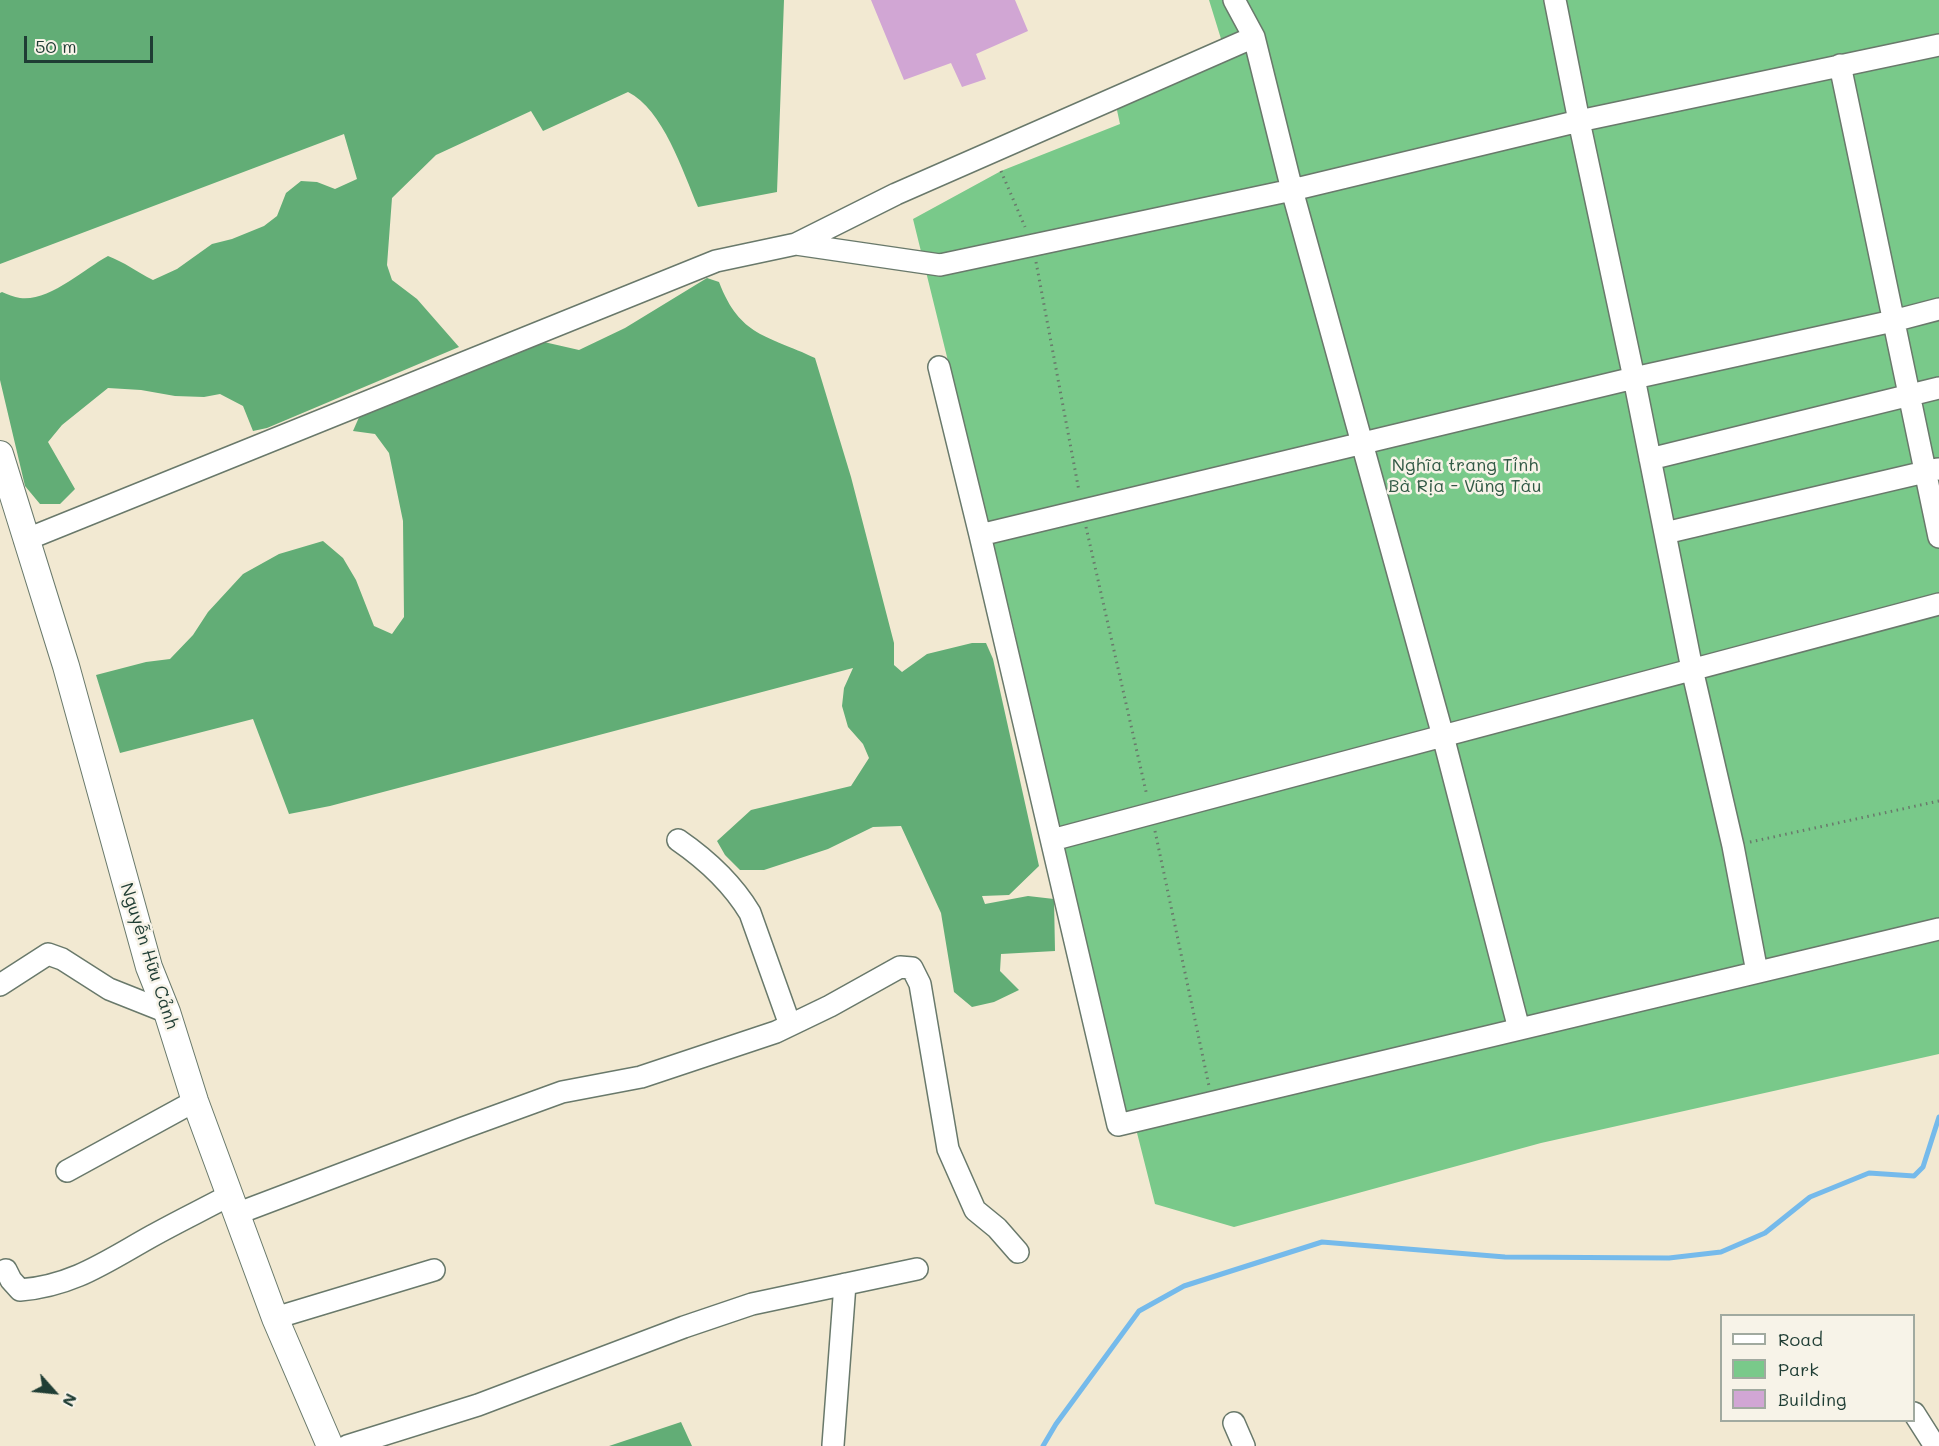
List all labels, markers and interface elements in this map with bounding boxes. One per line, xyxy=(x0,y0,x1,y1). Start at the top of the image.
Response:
scale bar xyxy=(27,24,156,62)
text: 50 m xyxy=(35,34,77,58)
park label: Nghĩa trang Tỉnh Bà Rịa - Vũng Tàu xyxy=(1388,454,1542,496)
street label: Nguyễn Hữu Cảnh xyxy=(115,880,183,1032)
legend xyxy=(1720,1314,1915,1422)
text: Road xyxy=(1778,1327,1823,1351)
text: Park xyxy=(1778,1357,1819,1381)
north arrow xyxy=(24,1362,84,1422)
text: Building xyxy=(1778,1387,1846,1411)
text: N xyxy=(58,1390,83,1411)

